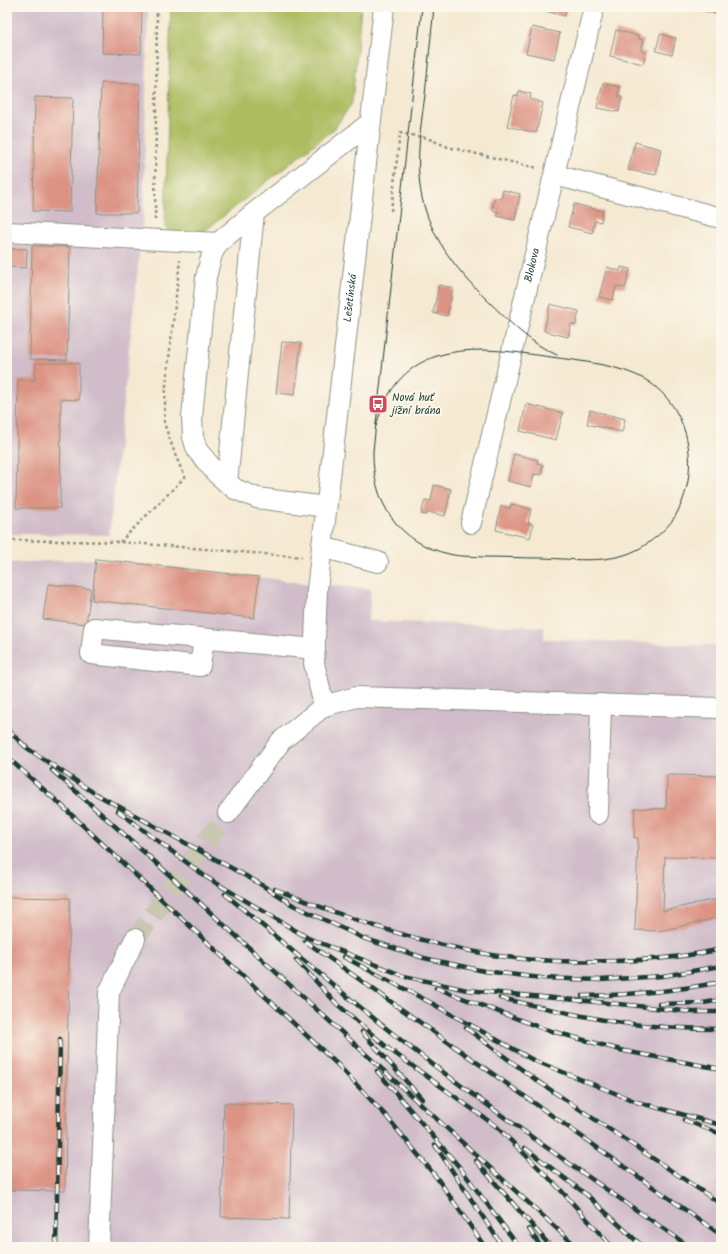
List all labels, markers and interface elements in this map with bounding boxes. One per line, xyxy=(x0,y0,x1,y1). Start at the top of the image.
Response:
street label: Blokova xyxy=(520,246,545,284)
street label: Lešetínská xyxy=(339,271,362,323)
place label: Nová huť jižní brána xyxy=(389,389,441,420)
bus stop icon: Nová huť jižní brána xyxy=(367,393,389,415)

